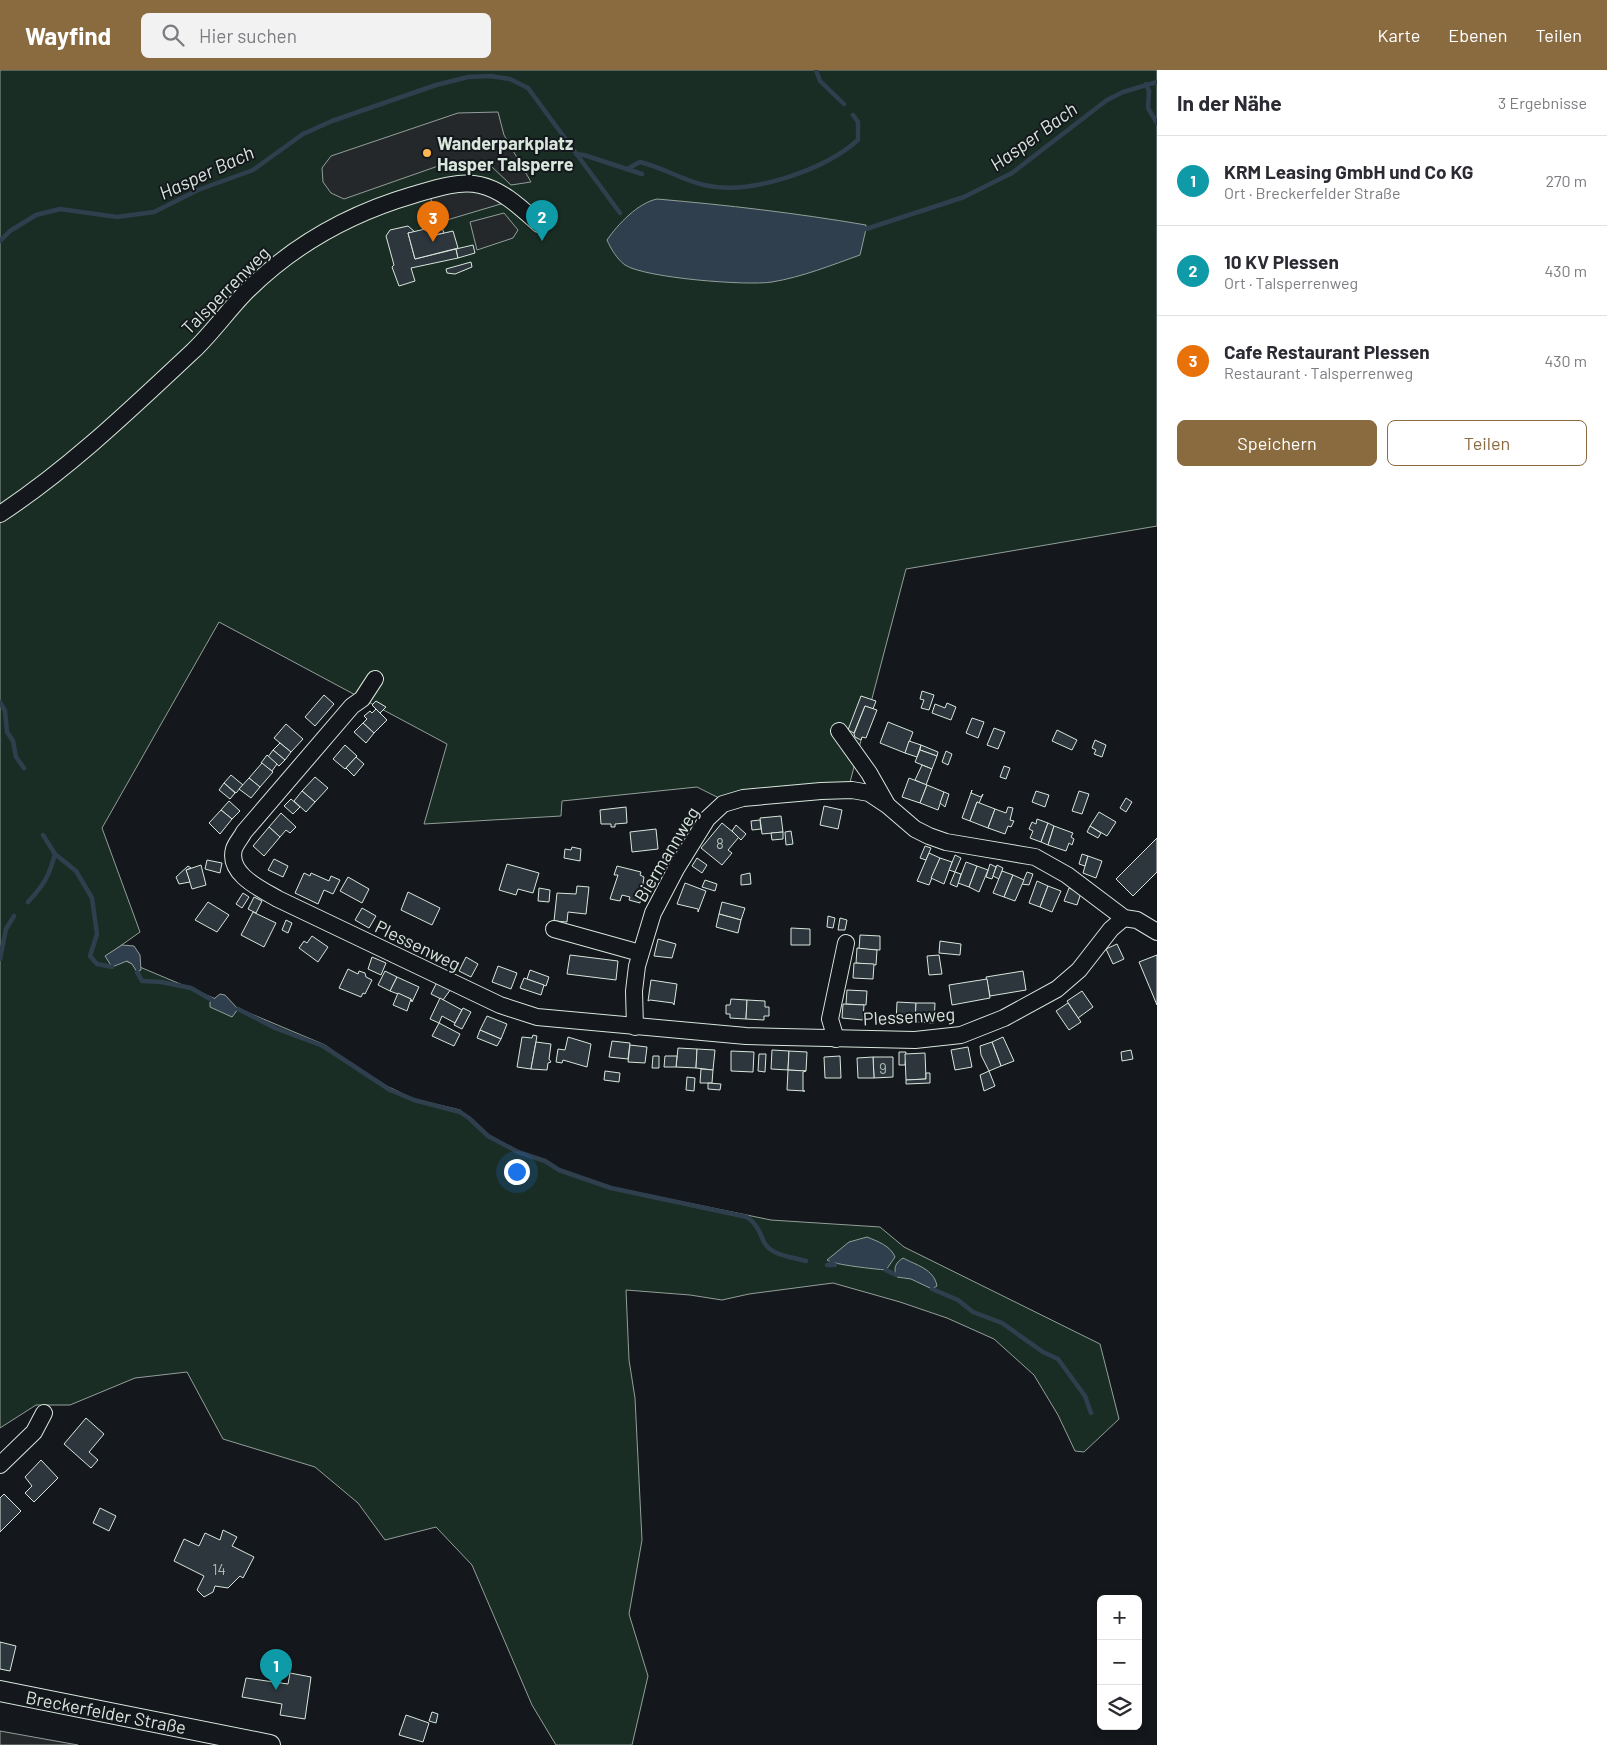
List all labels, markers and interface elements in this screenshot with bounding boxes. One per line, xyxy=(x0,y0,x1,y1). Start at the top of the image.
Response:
search box xyxy=(141,13,491,58)
text: Wayfind xyxy=(25,21,111,50)
icon: search xyxy=(159,21,187,49)
text: Hier suchen xyxy=(199,24,297,47)
text: Karte xyxy=(1377,24,1420,46)
text: Ebenen xyxy=(1448,24,1507,46)
text: Teilen xyxy=(1535,24,1582,46)
text: In der Nähe xyxy=(1177,90,1282,115)
text: 3 Ergebnisse xyxy=(1498,93,1587,112)
water label: Hasper Bach xyxy=(985,97,1081,175)
place label: Wanderparkplatz Hasper Talsperre xyxy=(437,132,574,175)
water label: Hasper Bach xyxy=(155,140,257,204)
marker: Wanderparkplatz Hasper Talsperre xyxy=(421,147,433,159)
text: KRM Leasing GmbH und Co KG xyxy=(1224,160,1473,183)
text: 1 xyxy=(1190,171,1196,190)
text: 270 m xyxy=(1545,171,1587,190)
text: Ort · Breckerfelder Straße xyxy=(1224,183,1401,202)
pin: 2 xyxy=(526,200,558,241)
pin: 3 xyxy=(417,201,449,242)
street label: Talsperrenweg xyxy=(176,241,274,339)
text: 10 KV Plessen xyxy=(1224,250,1339,273)
text: 2 xyxy=(1189,261,1197,280)
text: 430 m xyxy=(1544,261,1587,280)
text: Ort · Talsperrenweg xyxy=(1224,273,1358,292)
text: Cafe Restaurant Plessen xyxy=(1224,340,1430,363)
text: 3 xyxy=(1189,351,1197,370)
text: 430 m xyxy=(1544,351,1587,370)
text: Restaurant · Talsperrenweg xyxy=(1224,363,1413,382)
button: Speichern xyxy=(1177,420,1377,466)
button: Teilen xyxy=(1387,420,1587,466)
street label: Biermannweg xyxy=(629,802,703,906)
house number: 8 xyxy=(716,834,724,852)
street label: Plessenweg xyxy=(372,915,464,975)
street label: Plessenweg xyxy=(862,1003,956,1029)
house number: 9 xyxy=(879,1059,887,1077)
your location xyxy=(504,1159,530,1185)
house number: 14 xyxy=(212,1560,226,1578)
map controls xyxy=(1097,1595,1142,1730)
button: + xyxy=(1097,1595,1142,1640)
button: − xyxy=(1097,1640,1142,1685)
pin: 1 xyxy=(260,1649,292,1690)
button: layers xyxy=(1097,1685,1142,1730)
street label: Breckerfelder Straße xyxy=(24,1686,188,1738)

